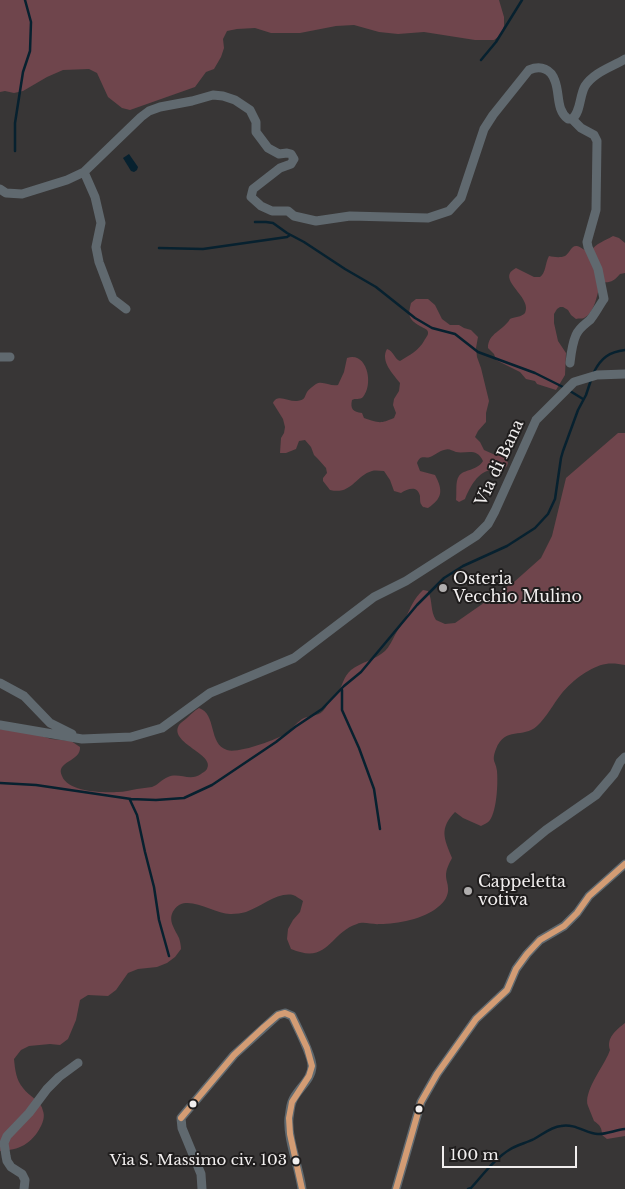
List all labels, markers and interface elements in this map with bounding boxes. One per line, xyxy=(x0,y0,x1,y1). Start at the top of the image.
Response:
street label: Via di Bana xyxy=(472,417,528,509)
place label: Osteria Vecchio Mulino xyxy=(453,569,582,607)
marker: Osteria Vecchio Mulino xyxy=(437,582,449,594)
place label: Cappeletta votiva xyxy=(478,872,566,910)
marker: Cappeletta votiva xyxy=(462,885,474,897)
unlabelled marker xyxy=(188,1099,198,1109)
unlabelled marker xyxy=(414,1104,424,1114)
scale bar xyxy=(445,1136,580,1168)
text: 100 m xyxy=(450,1145,499,1164)
place label: Via S. Massimo civ. 103 xyxy=(110,1152,287,1170)
marker: Via S. Massimo civ. 103 xyxy=(291,1156,301,1166)

